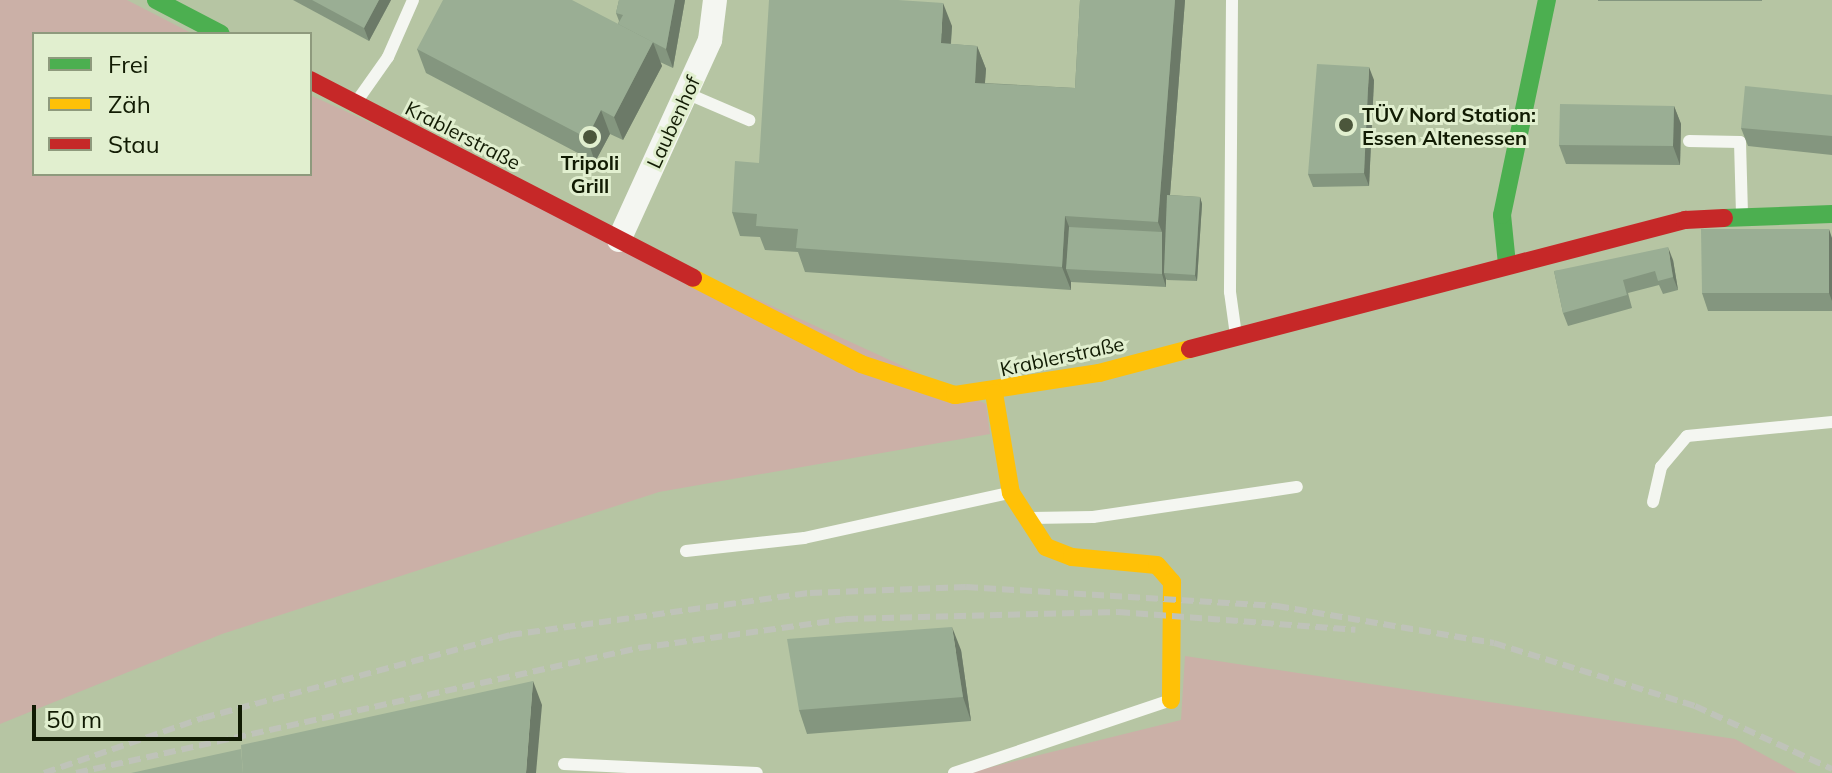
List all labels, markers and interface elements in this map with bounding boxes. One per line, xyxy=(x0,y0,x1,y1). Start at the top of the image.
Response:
legend xyxy=(32,32,312,176)
text: Frei xyxy=(108,49,149,79)
street label: Laubenhof xyxy=(641,72,705,172)
text: Zäh xyxy=(108,89,151,119)
street label: Krablerstraße xyxy=(401,96,525,174)
place label: TÜV Nord Station: Essen Altenessen xyxy=(1362,102,1536,149)
marker: TÜV Nord Station: Essen Altenessen xyxy=(1337,116,1355,134)
marker: Tripoli Grill xyxy=(581,128,599,146)
text: Stau xyxy=(108,129,160,159)
place label: Tripoli Grill xyxy=(561,150,619,197)
street label: Krablerstraße xyxy=(998,331,1126,381)
scale bar xyxy=(36,689,246,739)
text: 50 m xyxy=(46,704,102,734)

